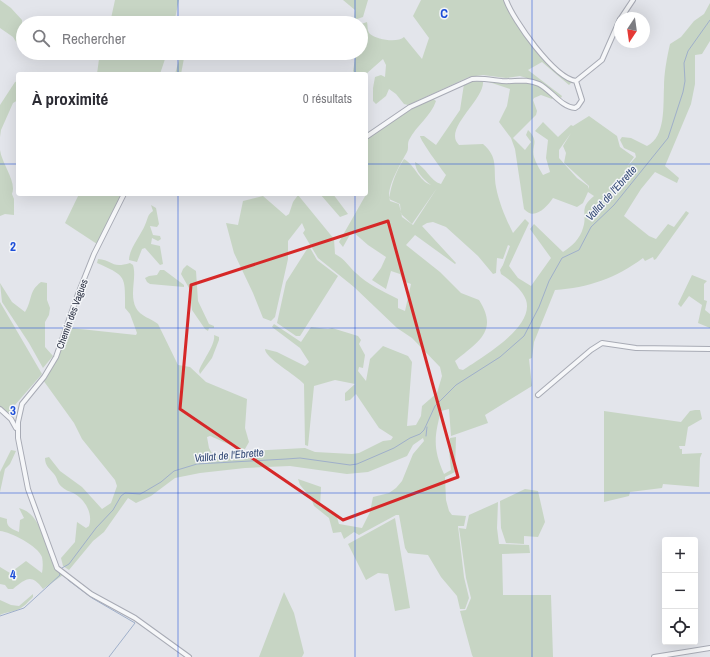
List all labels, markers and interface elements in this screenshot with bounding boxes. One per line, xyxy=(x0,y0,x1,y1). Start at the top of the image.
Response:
text: C xyxy=(440,5,448,22)
north arrow xyxy=(614,12,650,48)
search box xyxy=(16,16,368,60)
icon: search xyxy=(30,27,52,49)
text: Rechercher xyxy=(62,28,126,49)
text: À proximité xyxy=(32,87,108,110)
text: 0 résultats xyxy=(303,90,352,107)
water label: Vallat de l'Ebrette xyxy=(583,162,639,224)
text: 2 xyxy=(10,238,16,255)
street label: Chemin des Vagues xyxy=(53,277,91,351)
text: 3 xyxy=(10,402,16,419)
water label: Vallat de l'Ebrette xyxy=(194,445,264,465)
map controls xyxy=(662,537,698,645)
button: + xyxy=(662,537,698,573)
text: 4 xyxy=(10,566,16,583)
button: − xyxy=(662,573,698,609)
button: locate xyxy=(662,609,698,645)

